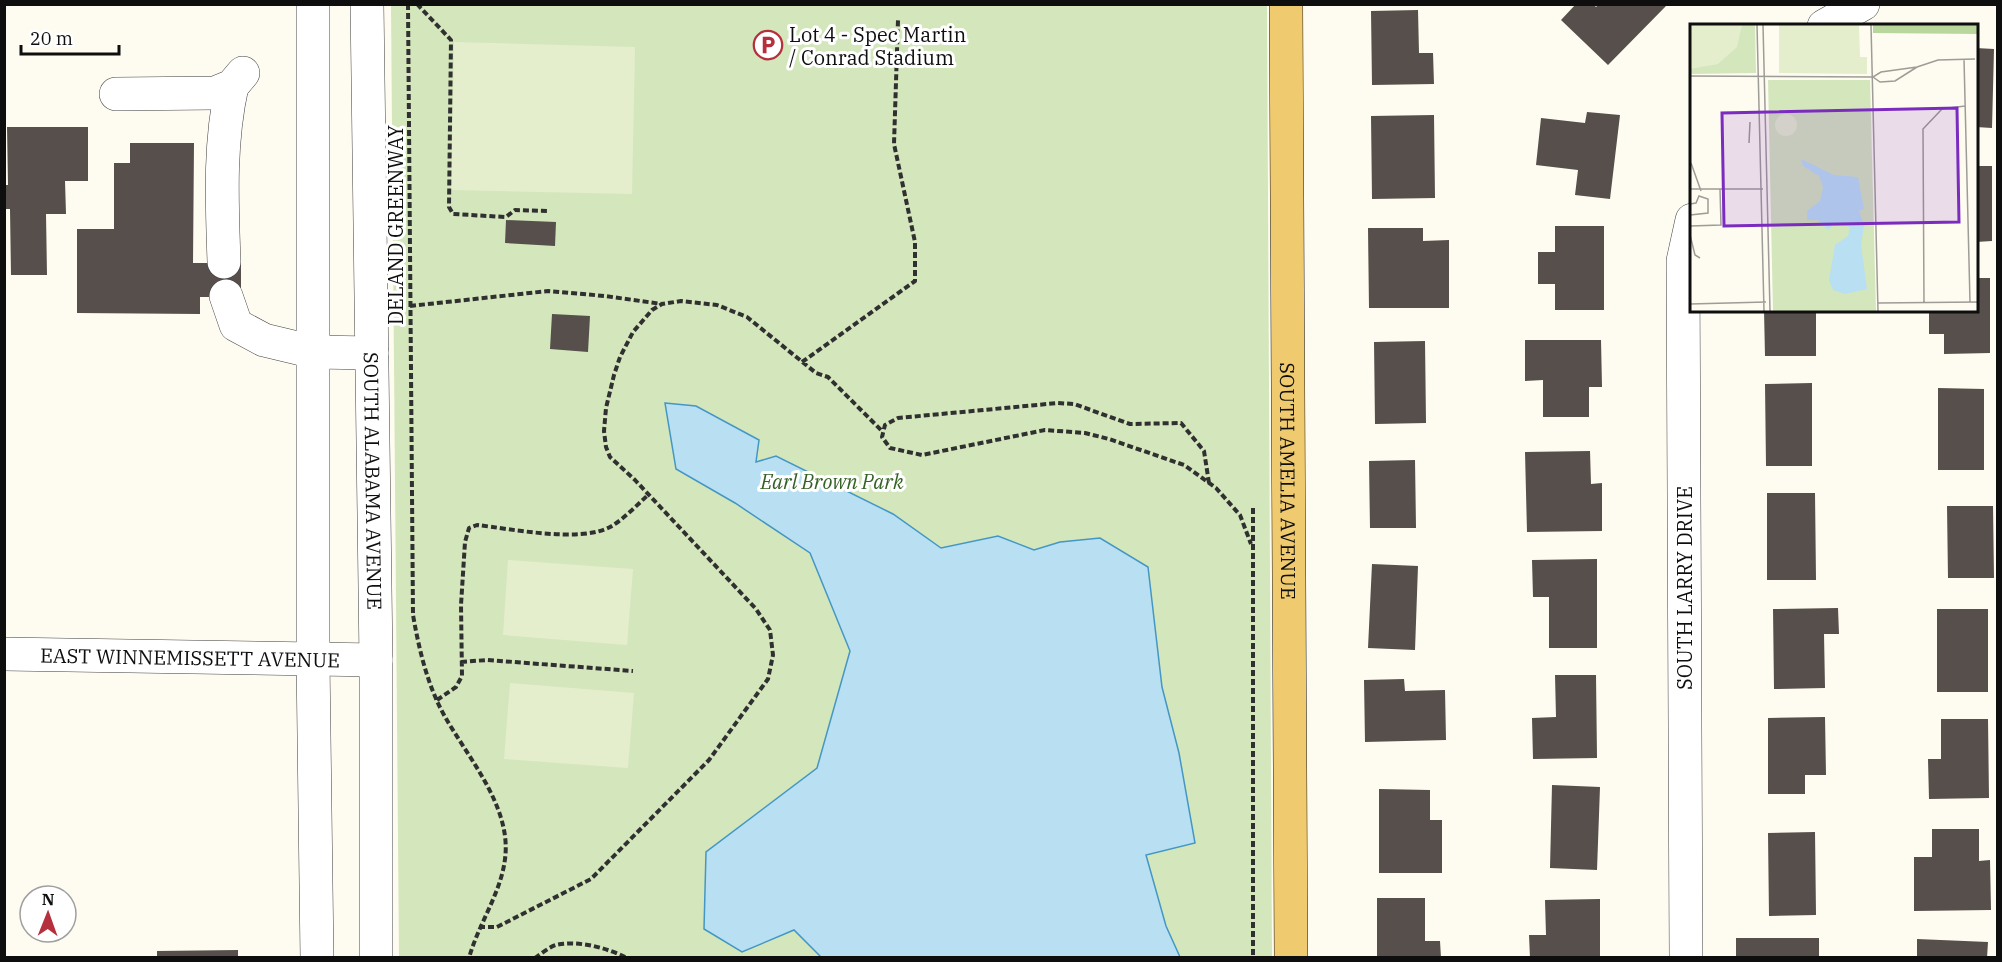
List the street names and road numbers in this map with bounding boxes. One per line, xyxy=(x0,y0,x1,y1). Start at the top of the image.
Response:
street label: DELAND GREENWAY xyxy=(382,125,409,325)
street label: SOUTH ALABAMA AVENUE xyxy=(358,352,389,610)
street label: SOUTH AMELIA AVENUE xyxy=(1274,362,1303,600)
street label: SOUTH LARRY DRIVE xyxy=(1671,486,1698,690)
street label: EAST WINNEMISSETT AVENUE xyxy=(40,641,340,673)

